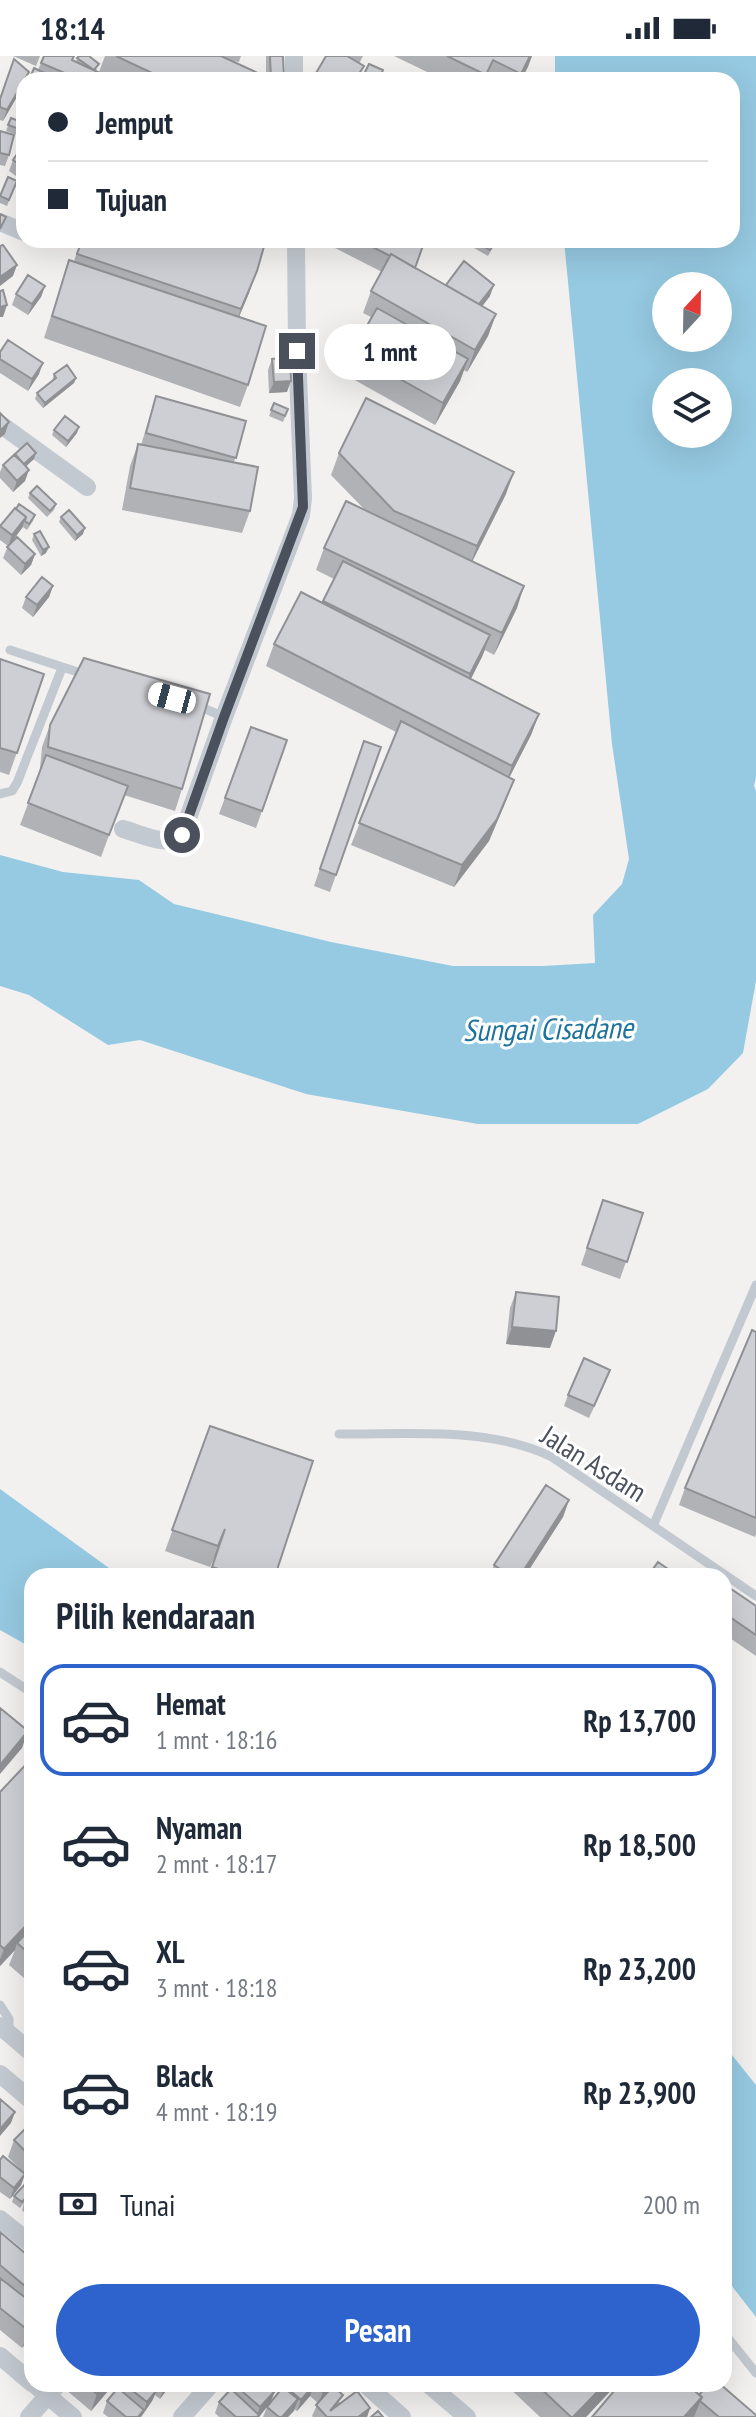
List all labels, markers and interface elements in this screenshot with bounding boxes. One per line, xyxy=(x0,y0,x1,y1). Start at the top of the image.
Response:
text: 18:14 xyxy=(40,9,105,48)
text: Jemput xyxy=(96,103,173,142)
text: Tujuan xyxy=(96,180,167,219)
north arrow xyxy=(652,272,732,352)
map controls xyxy=(652,272,732,448)
callout: 1 mnt xyxy=(325,323,457,379)
route end xyxy=(279,333,315,369)
text: 1 mnt xyxy=(363,335,417,368)
button: layers xyxy=(652,368,732,448)
car xyxy=(146,680,198,716)
route start xyxy=(164,817,200,853)
water label: Sungai Cisadane xyxy=(463,1007,635,1049)
street label: Jalan Asdam xyxy=(534,1416,654,1510)
text: Pilih kendaraan xyxy=(56,1592,255,1639)
icon: car xyxy=(60,1684,132,1756)
text: Hemat xyxy=(156,1684,226,1723)
text: Rp 13,700 xyxy=(583,1701,696,1740)
text: 1 mnt · 18:16 xyxy=(156,1723,277,1756)
icon: car xyxy=(60,1808,132,1880)
text: Nyaman xyxy=(156,1808,242,1847)
text: Rp 18,500 xyxy=(583,1825,696,1864)
text: 2 mnt · 18:17 xyxy=(156,1847,277,1880)
icon: car xyxy=(60,1932,132,2004)
text: XL xyxy=(156,1932,185,1971)
text: Rp 23,200 xyxy=(583,1949,696,1988)
text: 3 mnt · 18:18 xyxy=(156,1971,277,2004)
icon: car xyxy=(60,2056,132,2128)
text: Black xyxy=(156,2056,213,2095)
text: Rp 23,900 xyxy=(583,2073,696,2112)
text: 4 mnt · 18:19 xyxy=(156,2095,277,2128)
icon: cash xyxy=(56,2182,100,2226)
text: Tunai xyxy=(120,2185,176,2224)
text: 200 m xyxy=(642,2188,700,2221)
button: Pesan xyxy=(56,2284,700,2376)

